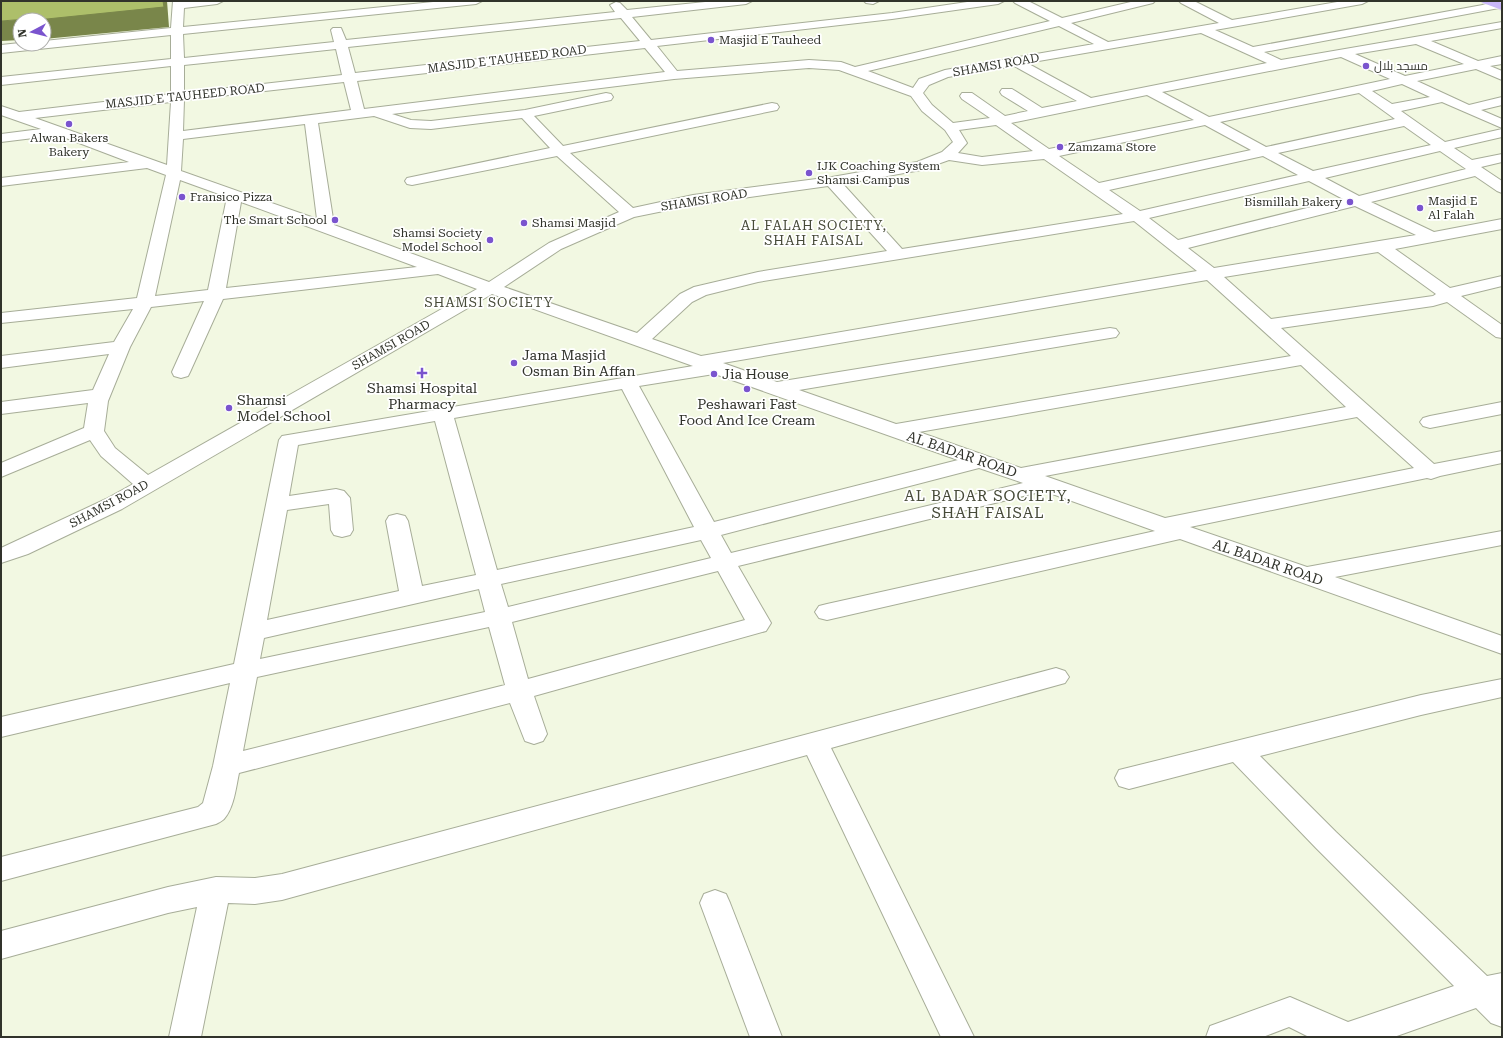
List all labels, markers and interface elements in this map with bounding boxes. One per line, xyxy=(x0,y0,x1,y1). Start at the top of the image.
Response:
north arrow xyxy=(12,12,52,52)
text: N xyxy=(16,28,30,38)
place label: Masjid E Tauheed xyxy=(719,33,822,47)
marker: Masjid E Tauheed xyxy=(706,35,716,45)
street label: MASJID E TAUHEED ROAD xyxy=(427,42,587,76)
street label: SHAMSI ROAD xyxy=(952,51,1040,79)
place label: مسجد بلال xyxy=(1374,59,1428,73)
marker: مسجد بلال xyxy=(1361,61,1371,71)
street label: MASJID E TAUHEED ROAD xyxy=(105,81,265,111)
marker: Alwan Bakers Bakery xyxy=(64,119,74,129)
place label: Alwan Bakers Bakery xyxy=(30,131,108,159)
place label: Zamzama Store xyxy=(1068,140,1157,154)
marker: Zamzama Store xyxy=(1055,142,1065,152)
place label: IJK Coaching System Shamsi Campus xyxy=(817,159,940,187)
marker: IJK Coaching System Shamsi Campus xyxy=(804,168,814,178)
street label: SHAMSI ROAD xyxy=(660,186,748,214)
place label: Fransico Pizza xyxy=(190,190,273,204)
marker: Fransico Pizza xyxy=(177,192,187,202)
place label: Masjid E Al Falah xyxy=(1428,194,1477,222)
place label: Bismillah Bakery xyxy=(1244,195,1343,209)
marker: Bismillah Bakery xyxy=(1345,197,1355,207)
marker: Masjid E Al Falah xyxy=(1415,203,1425,213)
place label: The Smart School xyxy=(223,213,327,227)
marker: The Smart School xyxy=(330,215,340,225)
place label: Shamsi Masjid xyxy=(532,216,616,230)
marker: Shamsi Masjid xyxy=(519,218,529,228)
district label: AL FALAH SOCIETY, SHAH FAISAL xyxy=(741,218,887,248)
place label: Shamsi Society Model School xyxy=(393,226,483,254)
marker: Shamsi Society Model School xyxy=(485,235,495,245)
district label: SHAMSI SOCIETY xyxy=(424,295,554,310)
street label: SHAMSI ROAD xyxy=(350,317,432,373)
place label: Jama Masjid Osman Bin Affan xyxy=(522,347,635,379)
marker: Jama Masjid Osman Bin Affan xyxy=(509,358,519,368)
place label: Jia House xyxy=(722,366,789,382)
marker: Shamsi Hospital Pharmacy xyxy=(417,368,427,378)
marker: Jia House xyxy=(709,369,719,379)
place label: Shamsi Hospital Pharmacy xyxy=(367,380,478,412)
marker: Peshawari Fast Food And Ice Cream xyxy=(742,384,752,394)
place label: Shamsi Model School xyxy=(237,392,331,424)
place label: Peshawari Fast Food And Ice Cream xyxy=(679,396,816,428)
marker: Shamsi Model School xyxy=(224,403,234,413)
street label: AL BADAR ROAD xyxy=(905,428,1020,480)
street label: SHAMSI ROAD xyxy=(67,477,151,531)
district label: AL BADAR SOCIETY, SHAH FAISAL xyxy=(904,487,1072,522)
street label: AL BADAR ROAD xyxy=(1211,536,1326,588)

